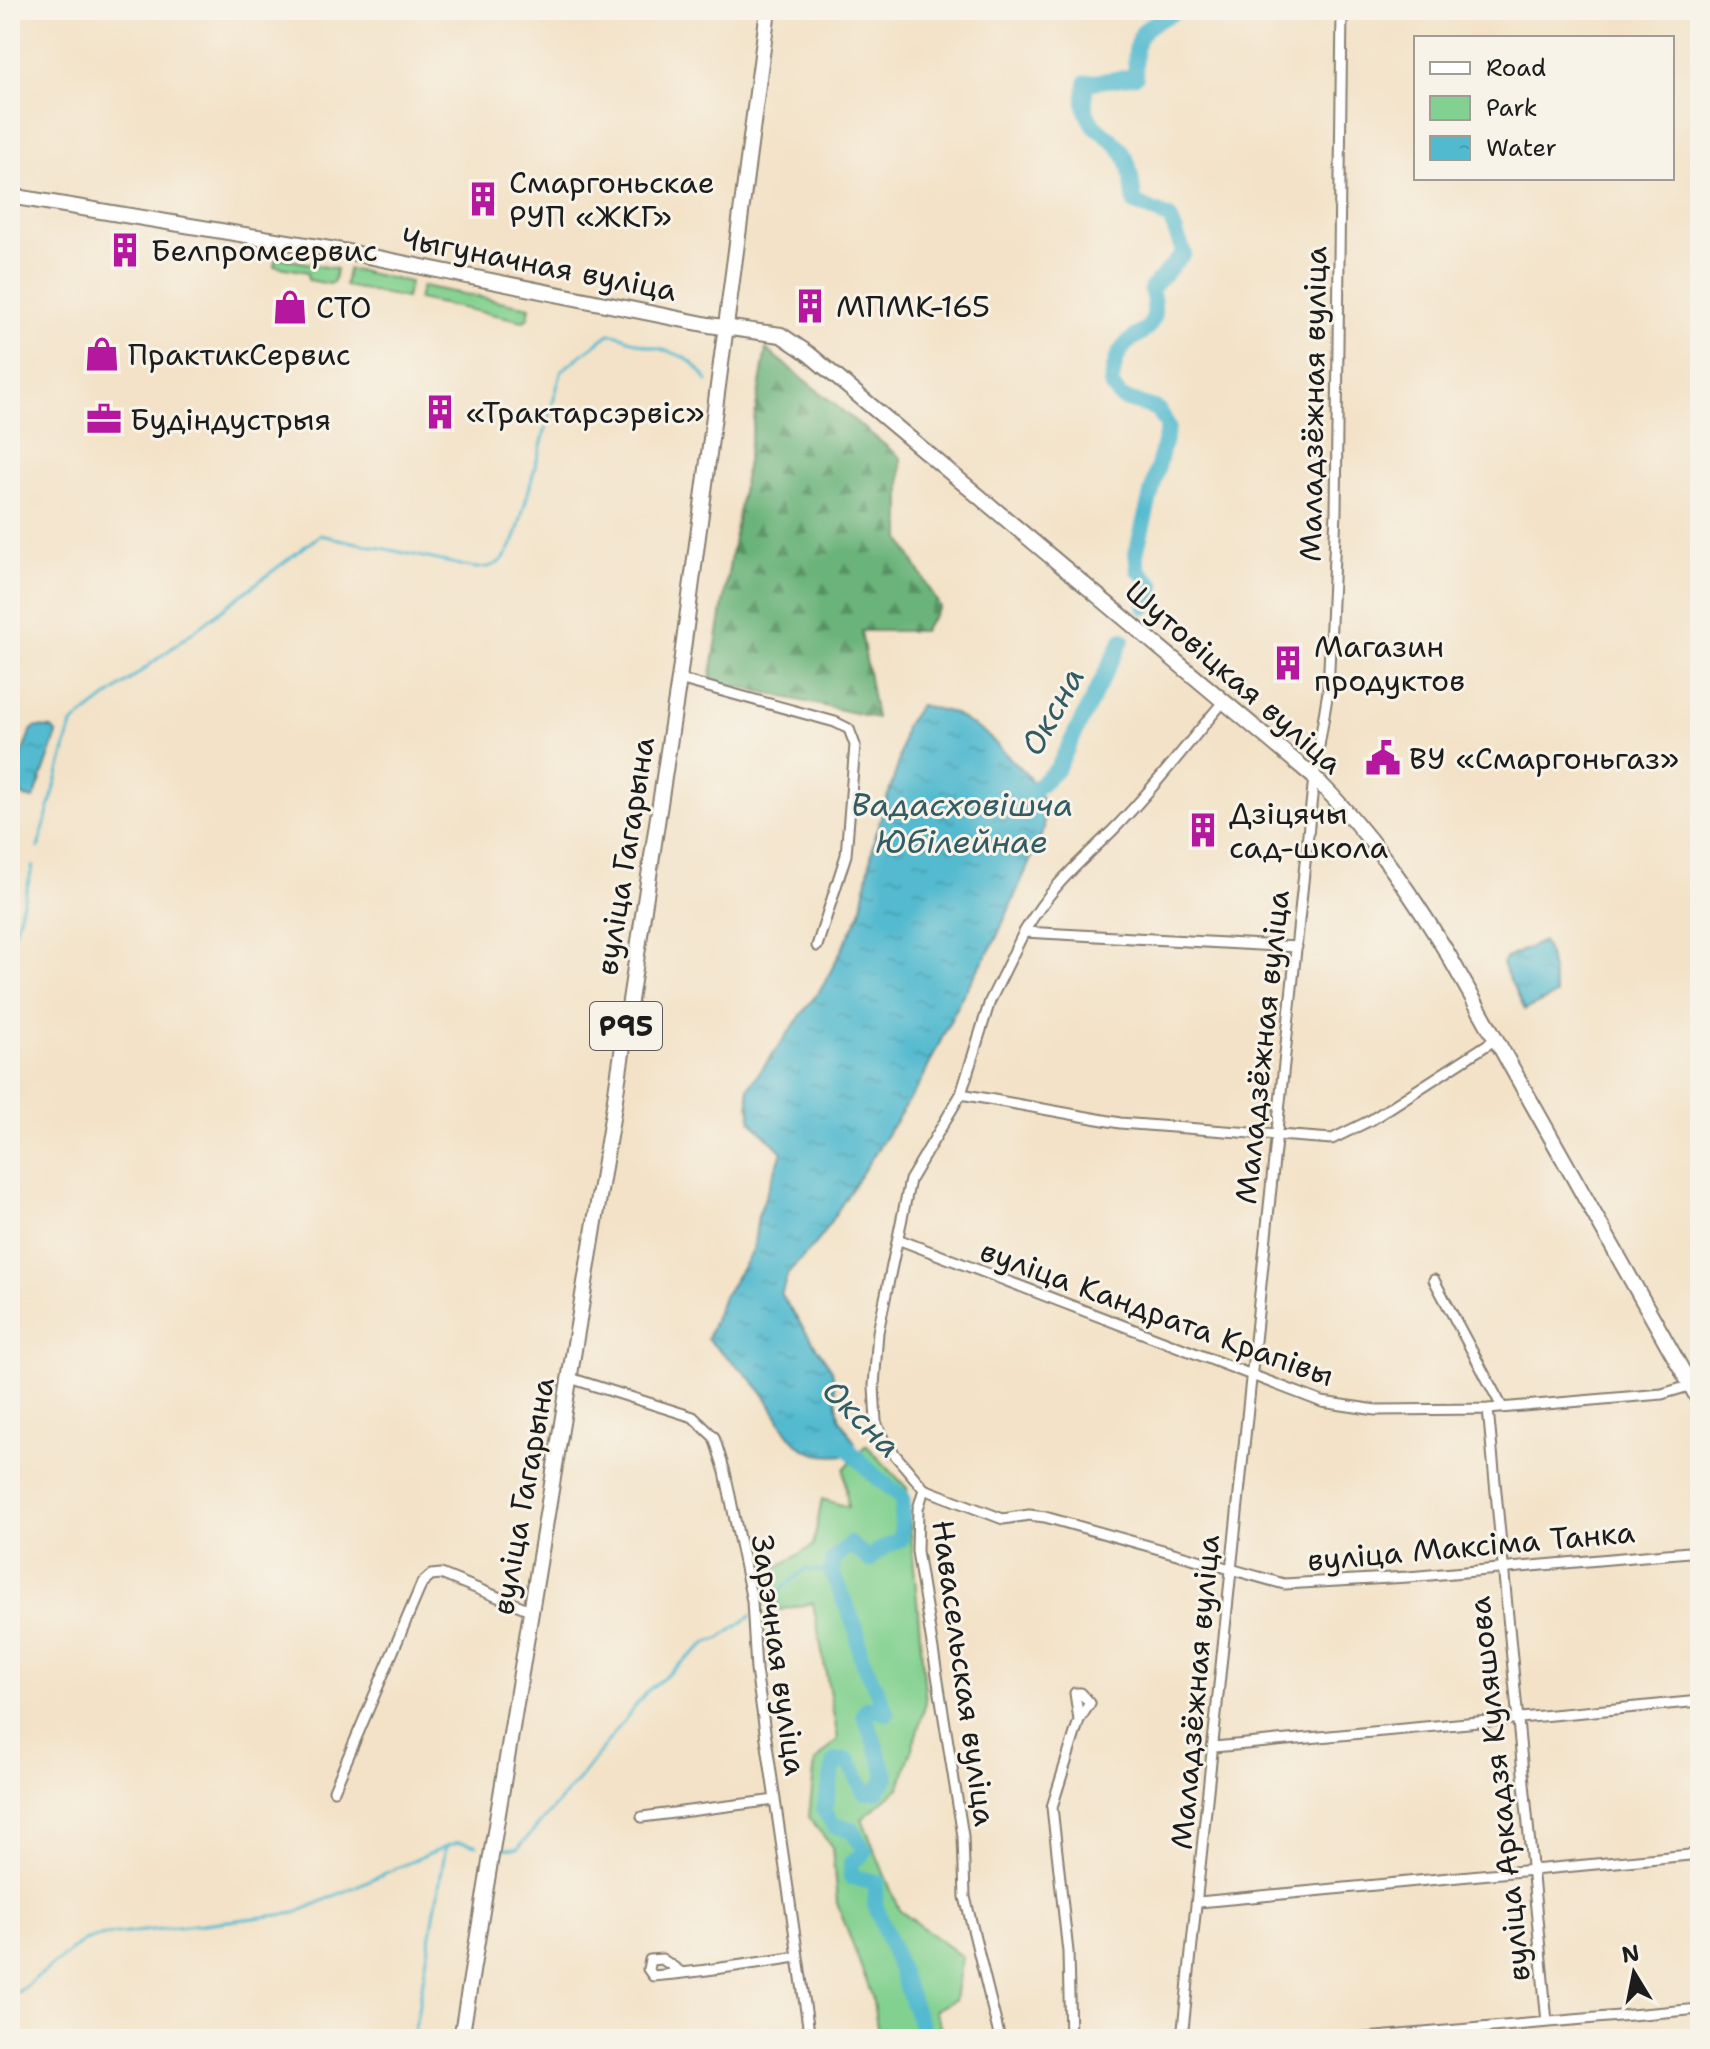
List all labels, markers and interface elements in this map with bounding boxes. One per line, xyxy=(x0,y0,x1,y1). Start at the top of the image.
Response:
legend xyxy=(1414,36,1674,180)
text: Road xyxy=(1486,52,1546,84)
text: Park xyxy=(1486,92,1538,124)
text: Water xyxy=(1486,132,1557,164)
place label: Смаргоньскае РУП «ЖКГ» xyxy=(509,162,715,237)
building icon: Смаргоньскае РУП «ЖКГ» xyxy=(464,180,502,218)
street label: Чыгуначная вуліца xyxy=(398,217,680,311)
place label: Белпромсервис xyxy=(151,230,378,271)
building icon: Белпромсервис xyxy=(106,231,144,269)
street label: Маладзёжная вуліца xyxy=(1290,245,1336,562)
place label: МПМК-165 xyxy=(836,286,990,327)
place label: СТО xyxy=(316,287,372,328)
building icon: МПМК-165 xyxy=(791,287,829,325)
shop icon: СТО xyxy=(271,288,309,326)
place label: ПрактикСервис xyxy=(128,334,351,375)
shop icon: ПрактикСервис xyxy=(83,335,121,373)
place label: «Трактарсэрвіс» xyxy=(466,392,705,433)
building icon: «Трактарсэрвіс» xyxy=(421,393,459,431)
place label: Будіндустрыя xyxy=(130,399,331,440)
office icon: Будіндустрыя xyxy=(85,400,123,438)
street label: Шутовіцкая вуліца xyxy=(1116,571,1352,783)
place label: Магазин продуктов xyxy=(1314,626,1465,701)
building icon: Магазин продуктов xyxy=(1269,644,1307,682)
water label: Оксна xyxy=(1010,659,1094,763)
street label: вуліца Гагарына xyxy=(586,734,664,978)
place label: ВУ «Смаргоньгаз» xyxy=(1409,738,1679,779)
public building icon: ВУ «Смаргоньгаз» xyxy=(1364,739,1402,777)
water label: Вадасховішча Юбілейнае xyxy=(851,783,1073,863)
place label: Дзіцячы сад-школа xyxy=(1229,793,1388,868)
building icon: Дзіцячы сад-школа xyxy=(1184,811,1222,849)
street label: Маладзёжная вуліца xyxy=(1225,887,1299,1206)
road number: Р95 xyxy=(590,1002,662,1050)
street label: вуліца Кандрата Крапівы xyxy=(974,1230,1340,1396)
water label: Оксна xyxy=(813,1369,911,1467)
street label: вуліца Гагарына xyxy=(482,1374,564,1618)
street label: вуліца Максіма Танка xyxy=(1306,1511,1637,1581)
street label: Навасельская вуліца xyxy=(922,1517,1006,1829)
street label: Зарэчная вуліца xyxy=(742,1532,816,1779)
street label: Маладзёжная вуліца xyxy=(1161,1533,1229,1851)
street label: вуліца Аркадзя Куляшова xyxy=(1458,1594,1540,1984)
north arrow xyxy=(1594,1933,1674,2013)
text: N xyxy=(1620,1938,1642,1970)

